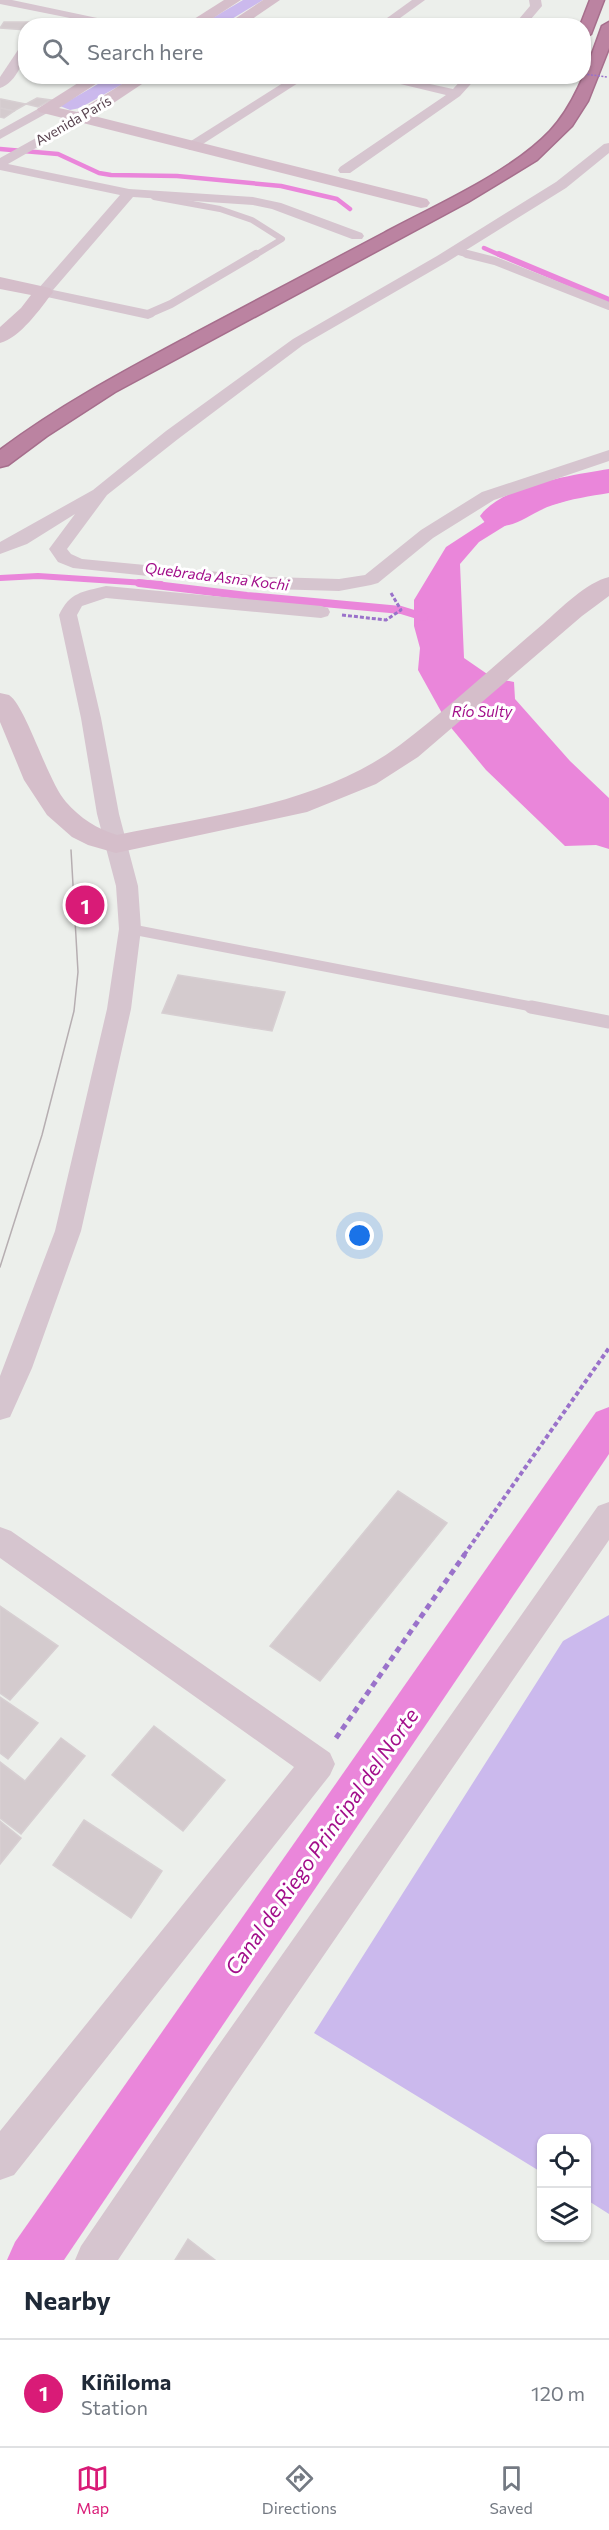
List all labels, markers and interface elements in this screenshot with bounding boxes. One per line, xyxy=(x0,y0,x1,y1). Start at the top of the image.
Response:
search box xyxy=(18,18,591,84)
icon: search xyxy=(39,35,72,68)
text: Search here xyxy=(87,38,203,65)
street label: Avenida París xyxy=(32,91,114,149)
water label: Quebrada Asna Kochi xyxy=(144,558,291,594)
water label: Río Sulty xyxy=(452,702,514,720)
pin: 1 xyxy=(66,882,104,928)
your location xyxy=(345,1221,374,1250)
water label: Canal de Riego Principal del Norte xyxy=(219,1703,423,1979)
map controls xyxy=(537,2134,591,2242)
button: locate xyxy=(537,2134,591,2188)
button: layers xyxy=(537,2188,591,2242)
text: Nearby xyxy=(24,2284,111,2315)
text: Kiñiloma xyxy=(81,2368,171,2395)
text: 1 xyxy=(39,2381,48,2405)
text: 120 m xyxy=(531,2381,585,2405)
text: Station xyxy=(81,2395,148,2419)
tab: Map xyxy=(76,2462,109,2517)
tab: Directions xyxy=(262,2462,337,2517)
tab: Saved xyxy=(489,2462,533,2517)

